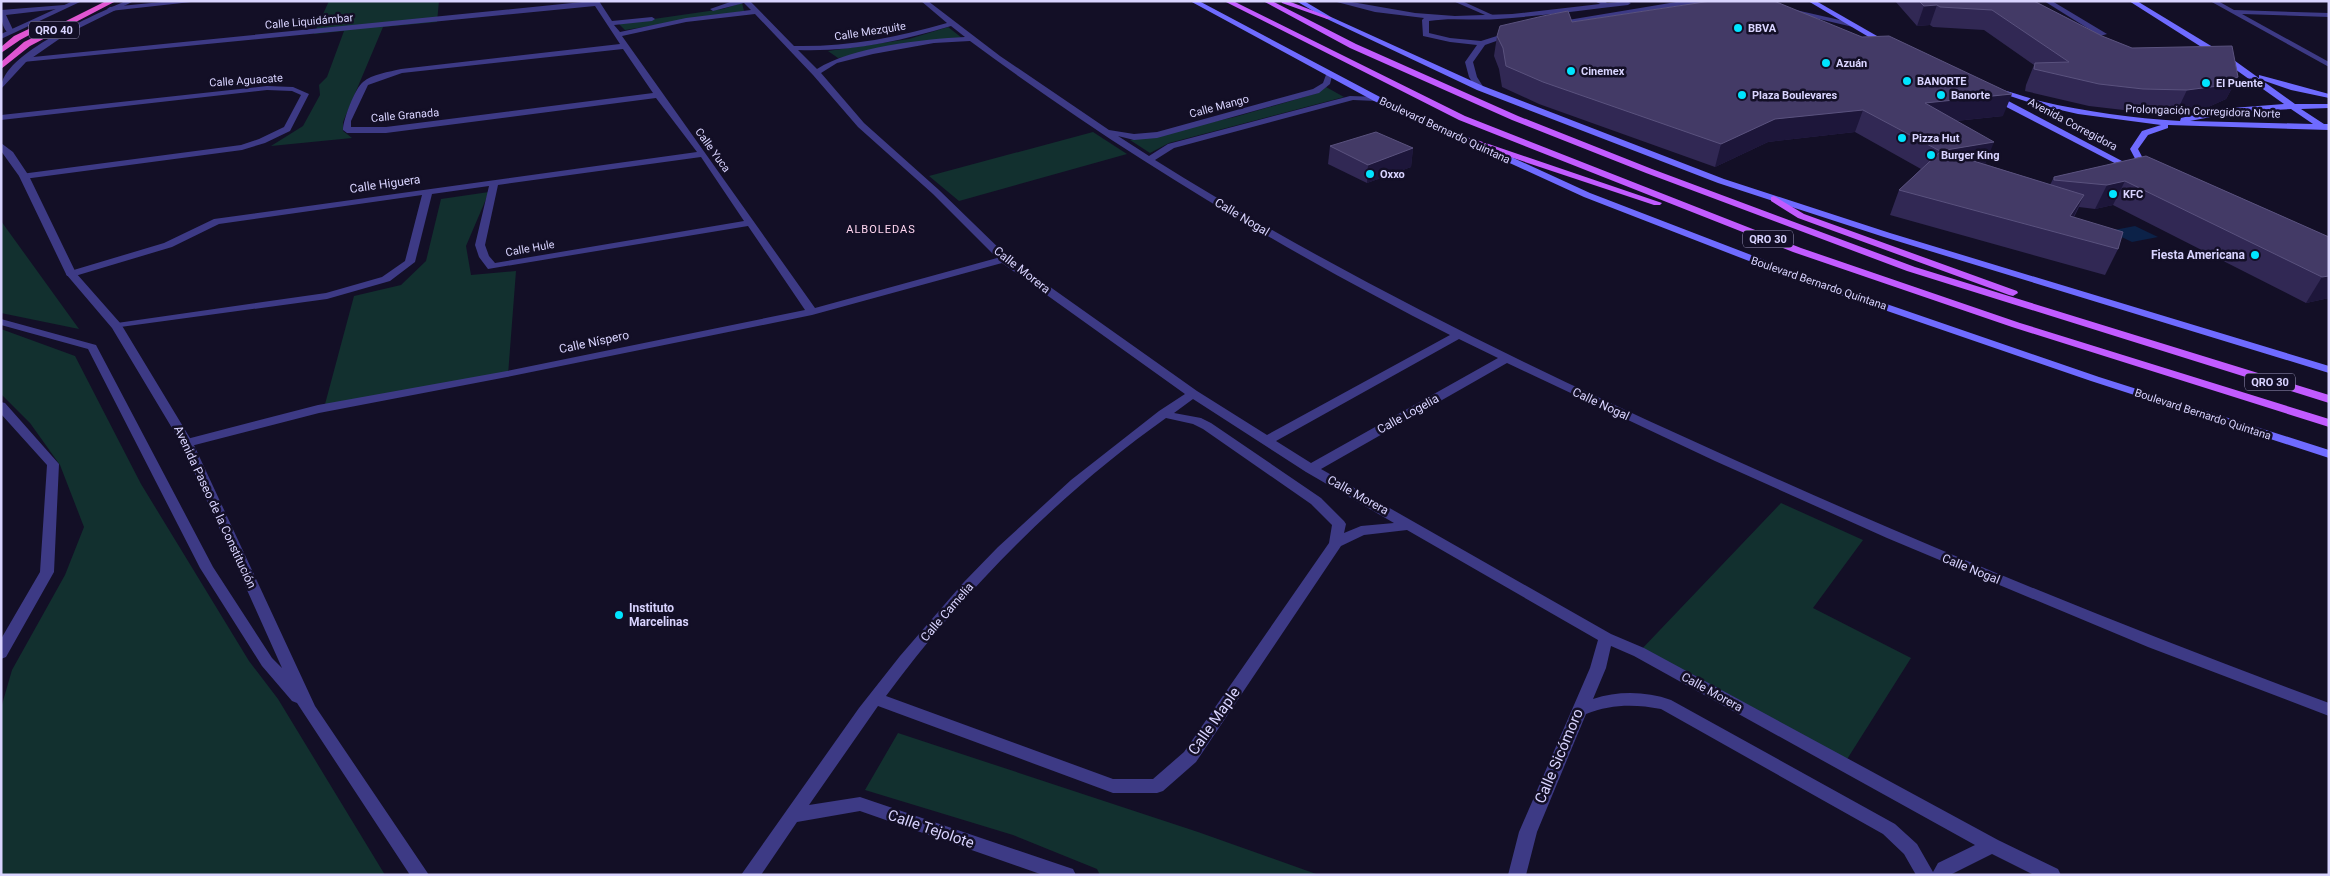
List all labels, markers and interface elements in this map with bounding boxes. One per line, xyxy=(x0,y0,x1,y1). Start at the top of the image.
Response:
street label: Calle Liquidámbar xyxy=(264,11,354,32)
street label: Calle Mezquite xyxy=(833,19,907,44)
road number: QRO 40 xyxy=(29,22,79,38)
marker: BBVA xyxy=(1732,22,1744,34)
place label: BBVA xyxy=(1748,22,1777,35)
marker: Azuán xyxy=(1820,57,1832,69)
place label: Azuán xyxy=(1836,57,1867,70)
marker: Cinemex xyxy=(1565,65,1577,77)
place label: Cinemex xyxy=(1581,65,1625,78)
street label: Calle Aguacate xyxy=(209,71,283,90)
marker: BANORTE xyxy=(1901,75,1913,87)
place label: BANORTE xyxy=(1917,75,1967,88)
marker: El Puente xyxy=(2200,77,2212,89)
place label: El Puente xyxy=(2216,77,2263,90)
marker: Plaza Boulevares xyxy=(1736,89,1748,101)
place label: Plaza Boulevares xyxy=(1752,89,1838,102)
marker: Banorte xyxy=(1935,89,1947,101)
place label: Banorte xyxy=(1951,89,1990,102)
street label: Calle Mango xyxy=(1188,92,1250,121)
street label: Boulevard Bernardo Quintana xyxy=(1377,94,1512,167)
street label: Avenida Corregidora xyxy=(2026,95,2120,153)
street label: Prolongación Corregidora Norte xyxy=(2125,102,2281,121)
street label: Calle Granada xyxy=(370,106,440,125)
street label: Calle Yuca xyxy=(692,126,733,175)
marker: Pizza Hut xyxy=(1896,132,1908,144)
place label: Pizza Hut xyxy=(1912,132,1960,145)
marker: Burger King xyxy=(1925,149,1937,161)
place label: Burger King xyxy=(1941,149,1999,162)
marker: Oxxo xyxy=(1364,168,1376,180)
place label: Oxxo xyxy=(1380,168,1405,181)
street label: Calle Higuera xyxy=(349,172,421,196)
marker: KFC xyxy=(2107,188,2119,200)
place label: KFC xyxy=(2123,188,2143,201)
street label: Calle Nogal xyxy=(1212,195,1272,239)
district label: ALBOLEDAS xyxy=(846,223,916,236)
road number: QRO 30 xyxy=(1743,230,1793,248)
street label: Calle Hule xyxy=(505,238,556,259)
street label: Calle Morera xyxy=(991,244,1053,296)
place label: Fiesta Americana xyxy=(2151,248,2246,262)
marker: Fiesta Americana xyxy=(2249,249,2261,261)
street label: Boulevard Bernardo Quintana xyxy=(1749,254,1888,313)
street label: Calle Níspero xyxy=(558,328,630,356)
road number: QRO 30 xyxy=(2245,374,2295,391)
street label: Calle Nogal xyxy=(1570,385,1632,423)
street label: Boulevard Bernardo Quintana xyxy=(2133,386,2273,443)
street label: Calle Logelia xyxy=(1375,391,1441,437)
street label: Avenida Paseo de la Constitución xyxy=(171,423,259,591)
street label: Calle Morera xyxy=(1325,473,1391,517)
street label: Calle Nogal xyxy=(1940,551,2002,587)
street label: Calle Camelia xyxy=(918,580,976,644)
place label: Instituto Marcelinas xyxy=(629,601,689,629)
marker: Instituto Marcelinas xyxy=(613,609,625,621)
street label: Calle Morera xyxy=(1679,670,1745,714)
street label: Calle Maple xyxy=(1184,684,1244,758)
street label: Calle Sicómoro xyxy=(1531,706,1587,806)
street label: Calle Tejolote xyxy=(886,806,977,852)

